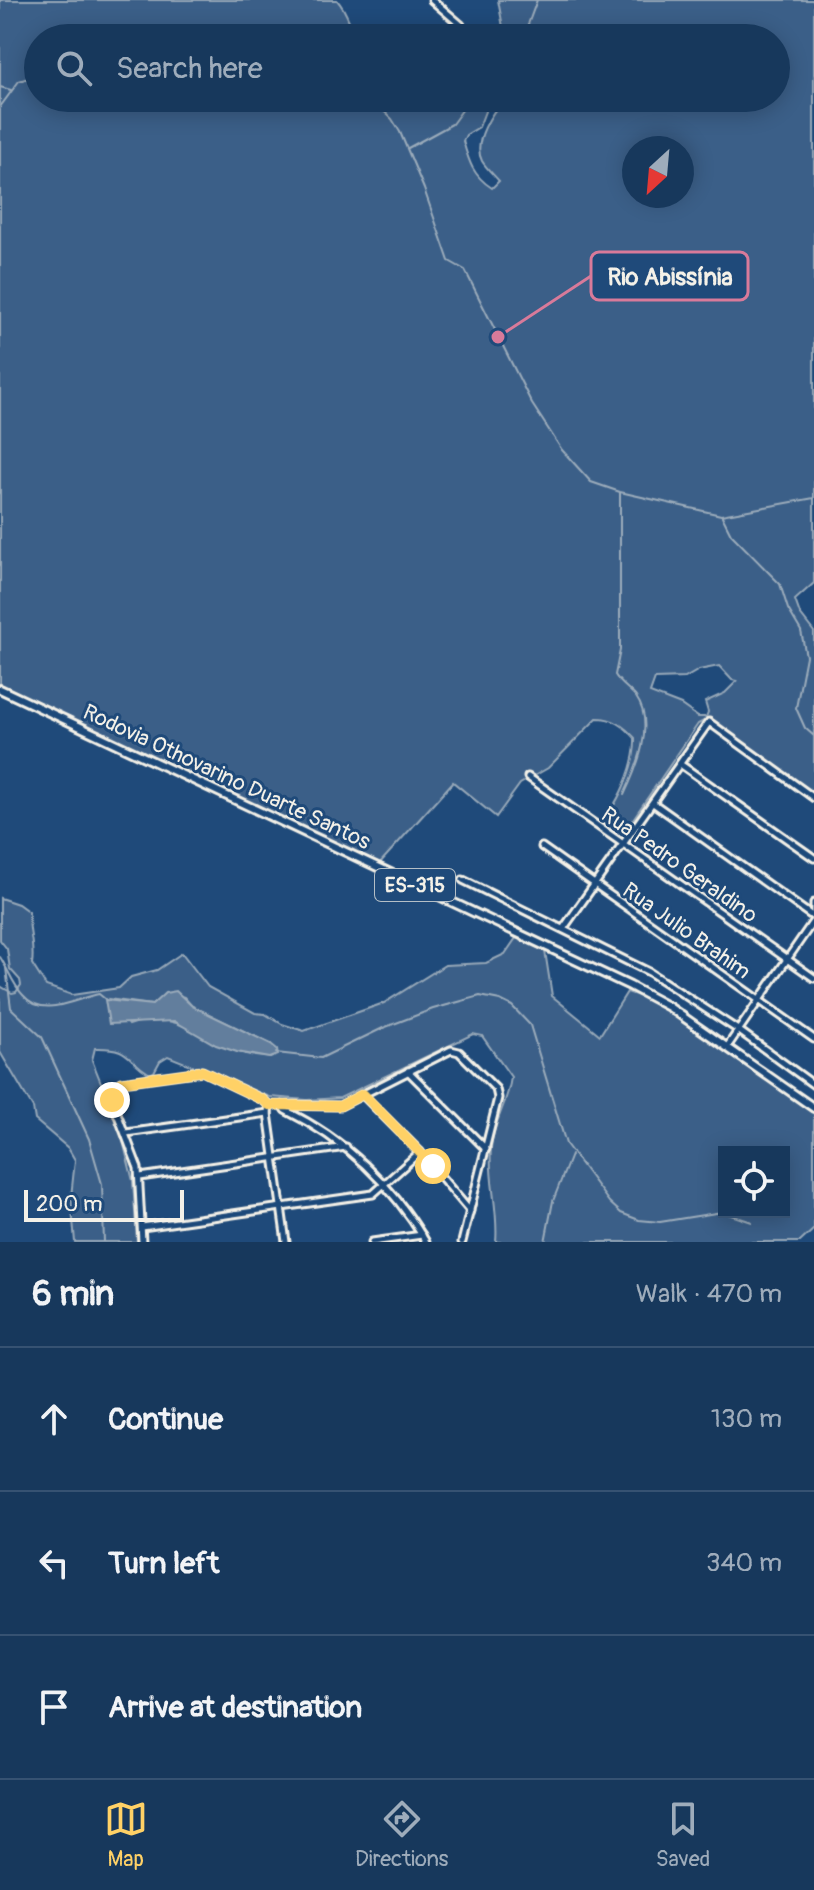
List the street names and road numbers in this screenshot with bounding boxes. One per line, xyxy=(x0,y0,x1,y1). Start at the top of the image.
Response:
street label: Rodovia Othovarino Duarte Santos xyxy=(78,698,375,856)
street label: Rua Pedro Geraldino xyxy=(596,800,763,929)
road number: ES-315 xyxy=(375,869,455,901)
street label: Rua Julio Brahim xyxy=(617,876,756,985)

